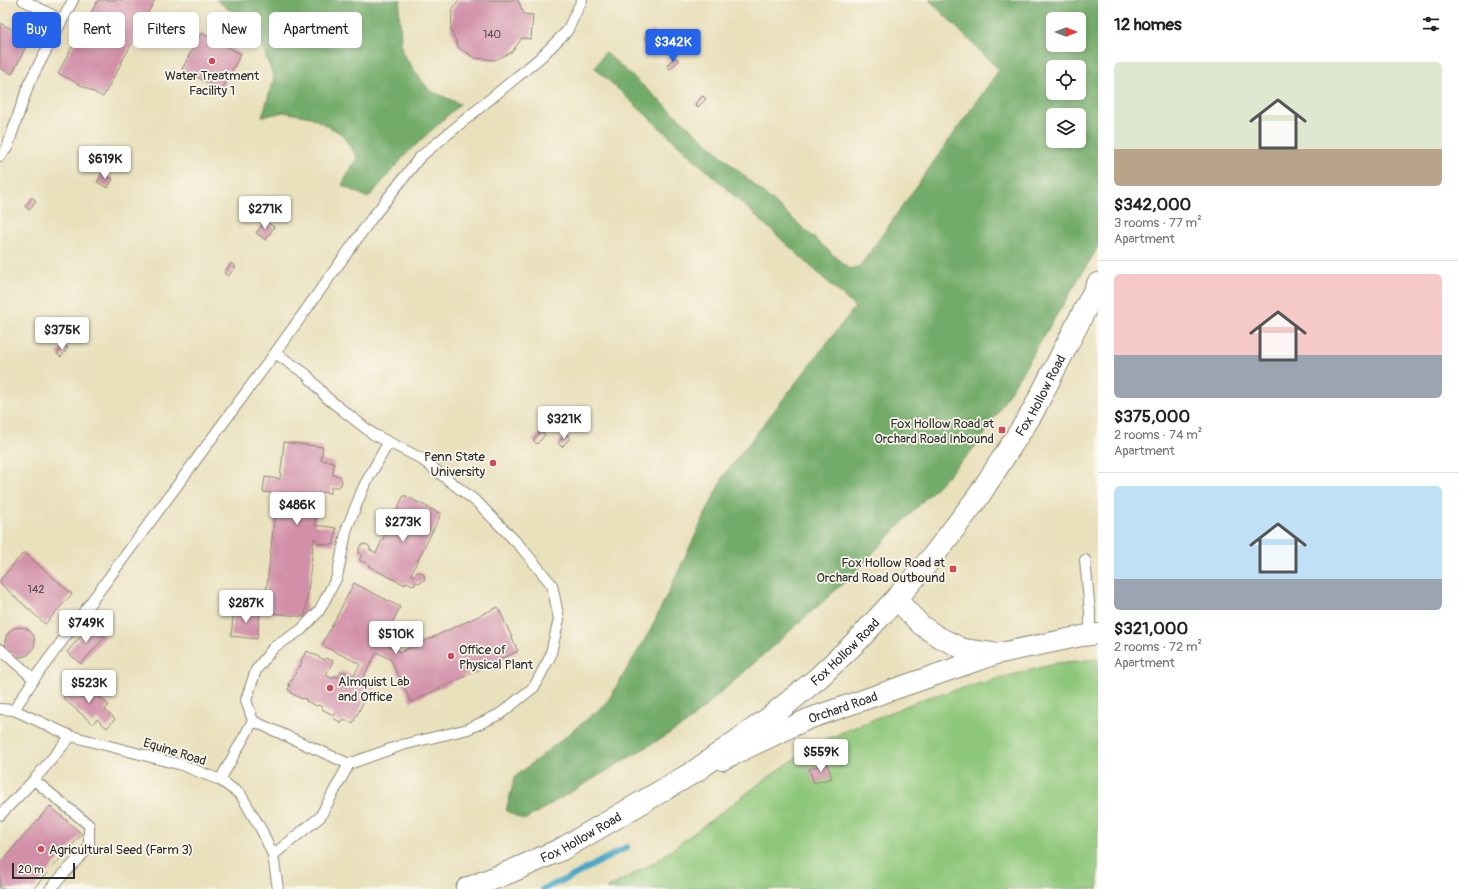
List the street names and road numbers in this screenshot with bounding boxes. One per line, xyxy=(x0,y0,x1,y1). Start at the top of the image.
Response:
street label: Fox Hollow Road xyxy=(1012,352,1069,439)
street label: Fox Hollow Road xyxy=(808,615,883,690)
street label: Orchard Road xyxy=(806,689,880,727)
street label: Equine Road xyxy=(141,735,208,769)
street label: Fox Hollow Road xyxy=(538,809,624,867)

